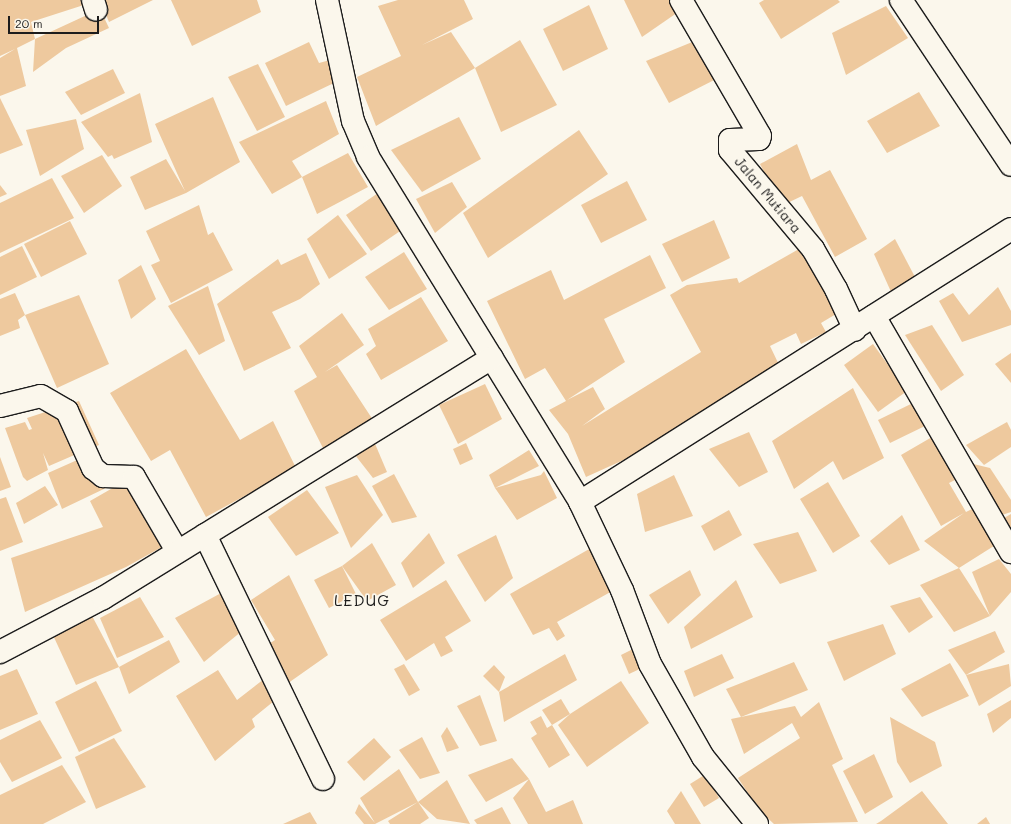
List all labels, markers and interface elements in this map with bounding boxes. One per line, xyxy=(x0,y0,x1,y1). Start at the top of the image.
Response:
scale bar xyxy=(10,8,101,34)
text: 20 m xyxy=(15,15,43,31)
street label: Jalan Mutiara xyxy=(731,153,805,237)
district label: LEDUG xyxy=(334,590,390,610)

